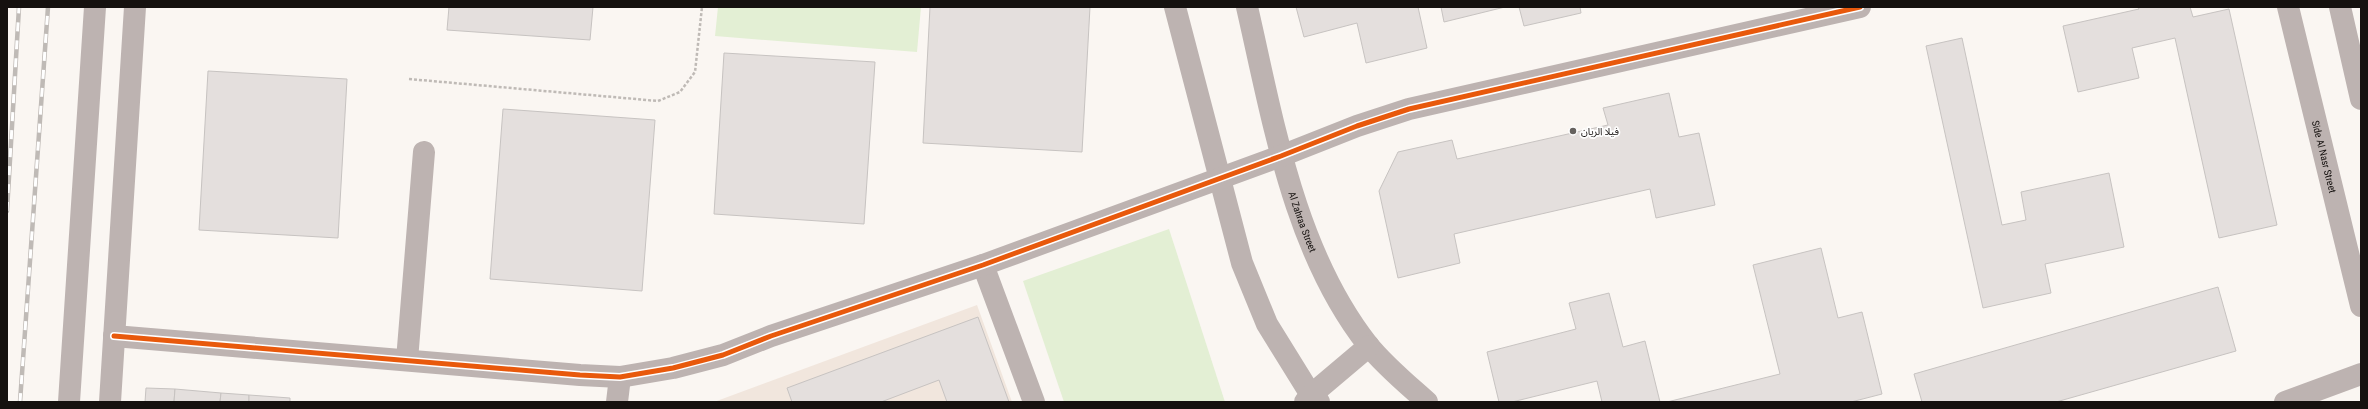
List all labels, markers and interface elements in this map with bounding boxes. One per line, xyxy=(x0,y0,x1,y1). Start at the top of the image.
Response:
street label: Side Al Nasr Street xyxy=(2310,119,2338,194)
marker: فيلا الريان xyxy=(1568,126,1578,136)
place label: فيلا الريان xyxy=(1581,126,1619,138)
street label: Al Zahraa Street xyxy=(1286,190,1319,254)

